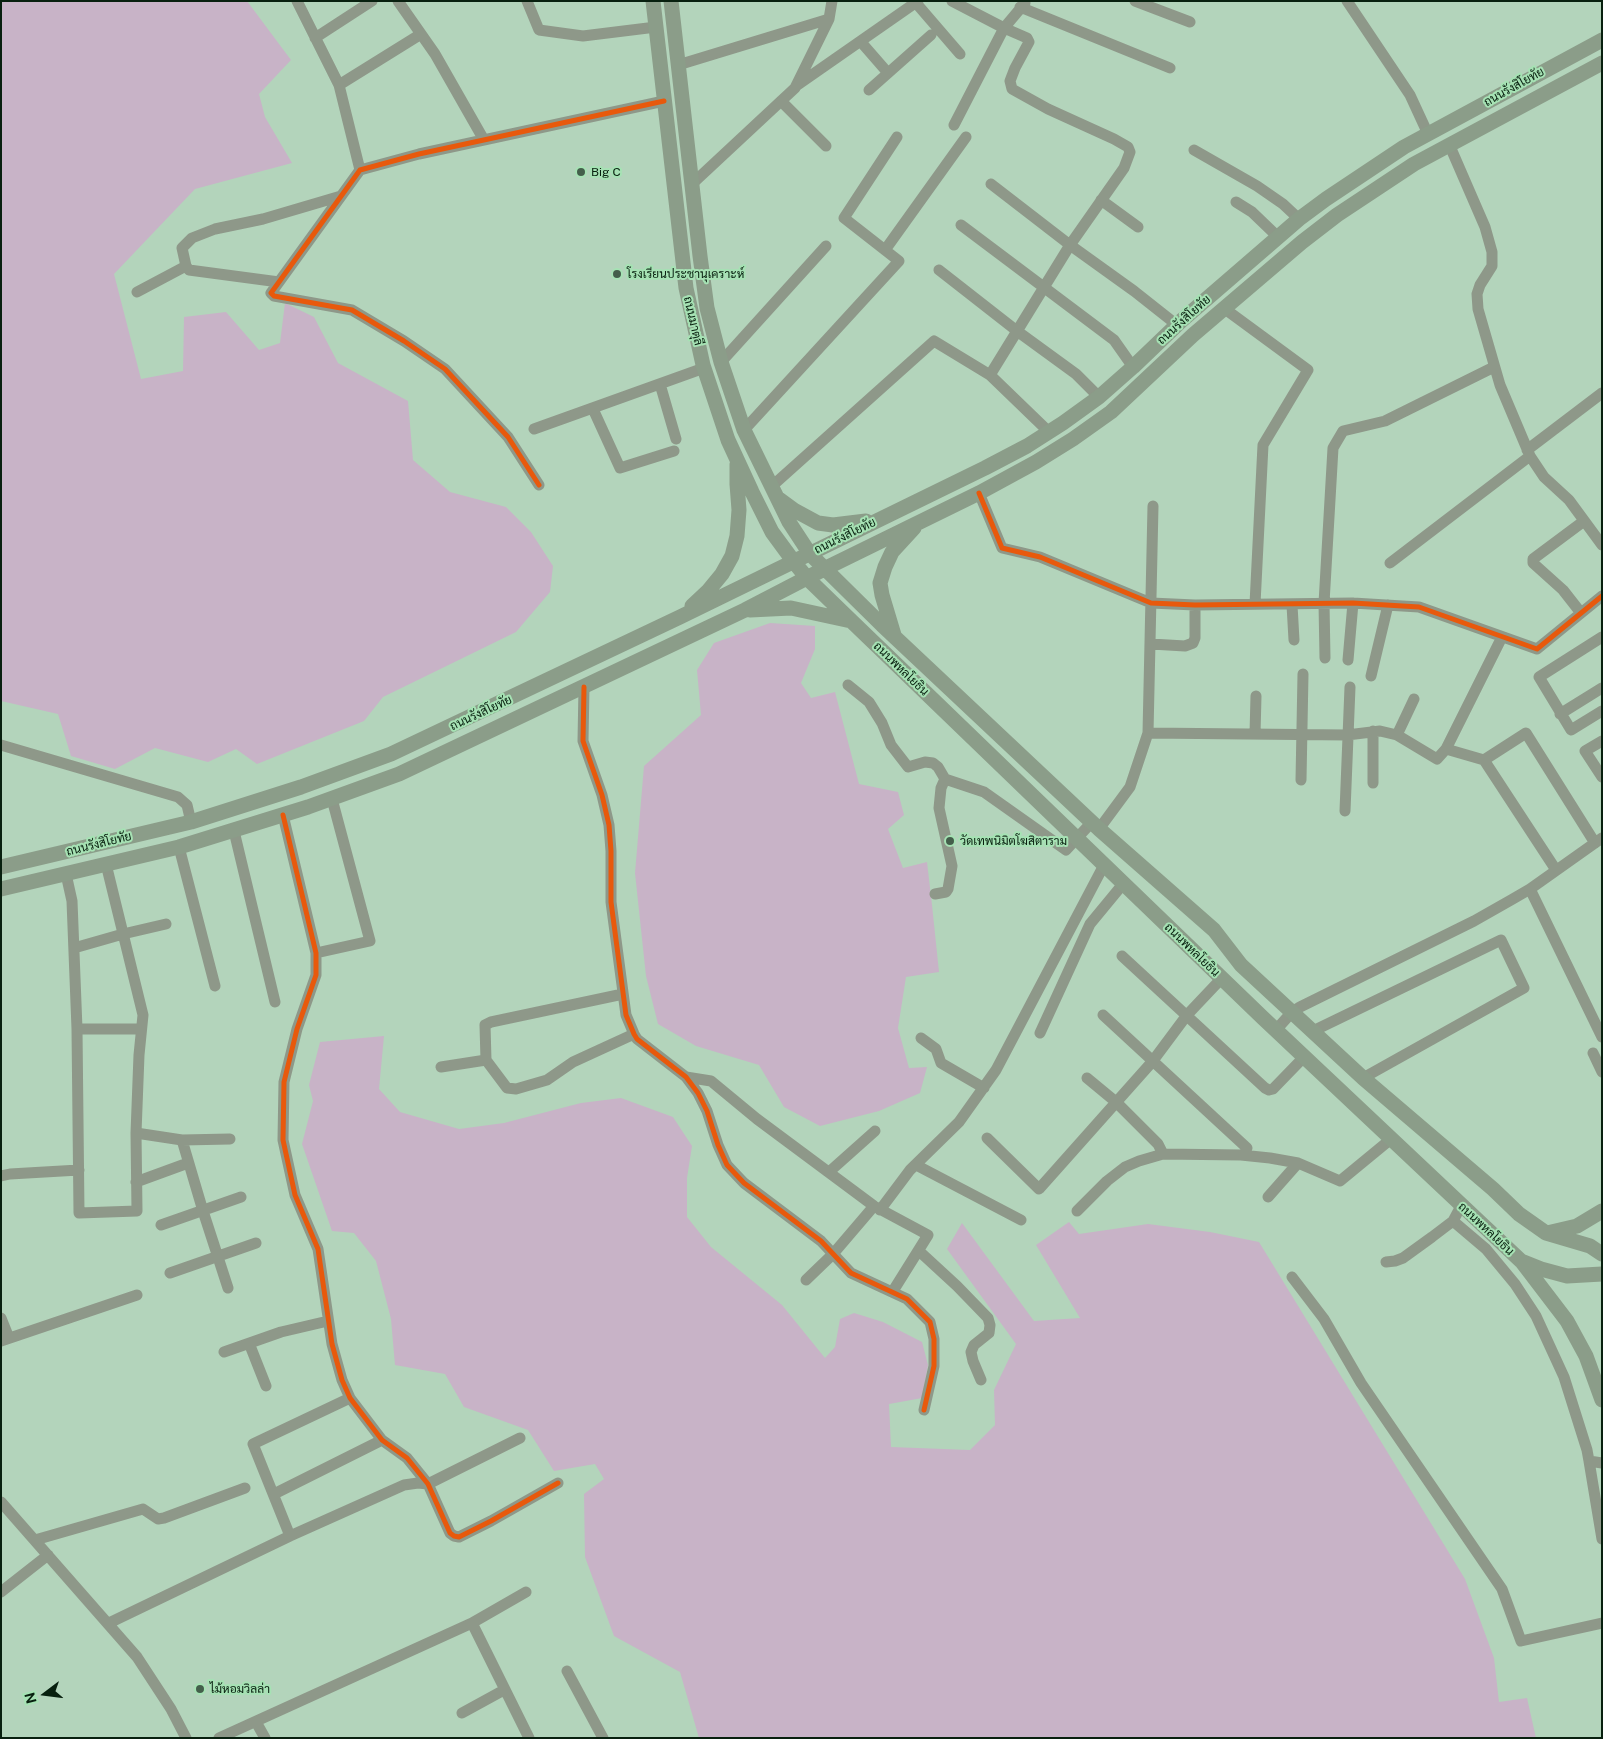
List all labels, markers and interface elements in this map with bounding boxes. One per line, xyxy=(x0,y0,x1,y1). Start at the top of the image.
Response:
street label: ถนนรังสิโยทัย xyxy=(1481,65,1547,109)
place label: Big C xyxy=(591,165,621,179)
marker: Big C xyxy=(575,166,587,178)
place label: โรงเรียนประชานุเคราะห์ xyxy=(627,267,744,281)
marker: โรงเรียนประชานุเคราะห์ xyxy=(611,268,623,280)
street label: ถนนรังสิโยทัย xyxy=(1154,292,1214,348)
street label: ถนนมาตุลี xyxy=(680,295,706,347)
street label: ถนนรังสิโยทัย xyxy=(812,515,878,557)
street label: ถนนพหลโยธิน xyxy=(870,639,932,699)
street label: ถนนรังสิโยทัย xyxy=(448,692,514,734)
street label: ถนนรังสิโยทัย xyxy=(65,829,133,859)
place label: วัดเทพนิมิตโฆสิตาราม xyxy=(960,834,1067,848)
marker: วัดเทพนิมิตโฆสิตาราม xyxy=(944,835,956,847)
street label: ถนนพหลโยธิน xyxy=(1161,920,1223,980)
street label: ถนนพหลโยธิน xyxy=(1455,1200,1517,1258)
north arrow xyxy=(20,1669,70,1719)
place label: ไม้หอมวิลล่า xyxy=(210,1682,270,1696)
marker: ไม้หอมวิลล่า xyxy=(194,1683,206,1695)
text: N xyxy=(21,1691,40,1705)

